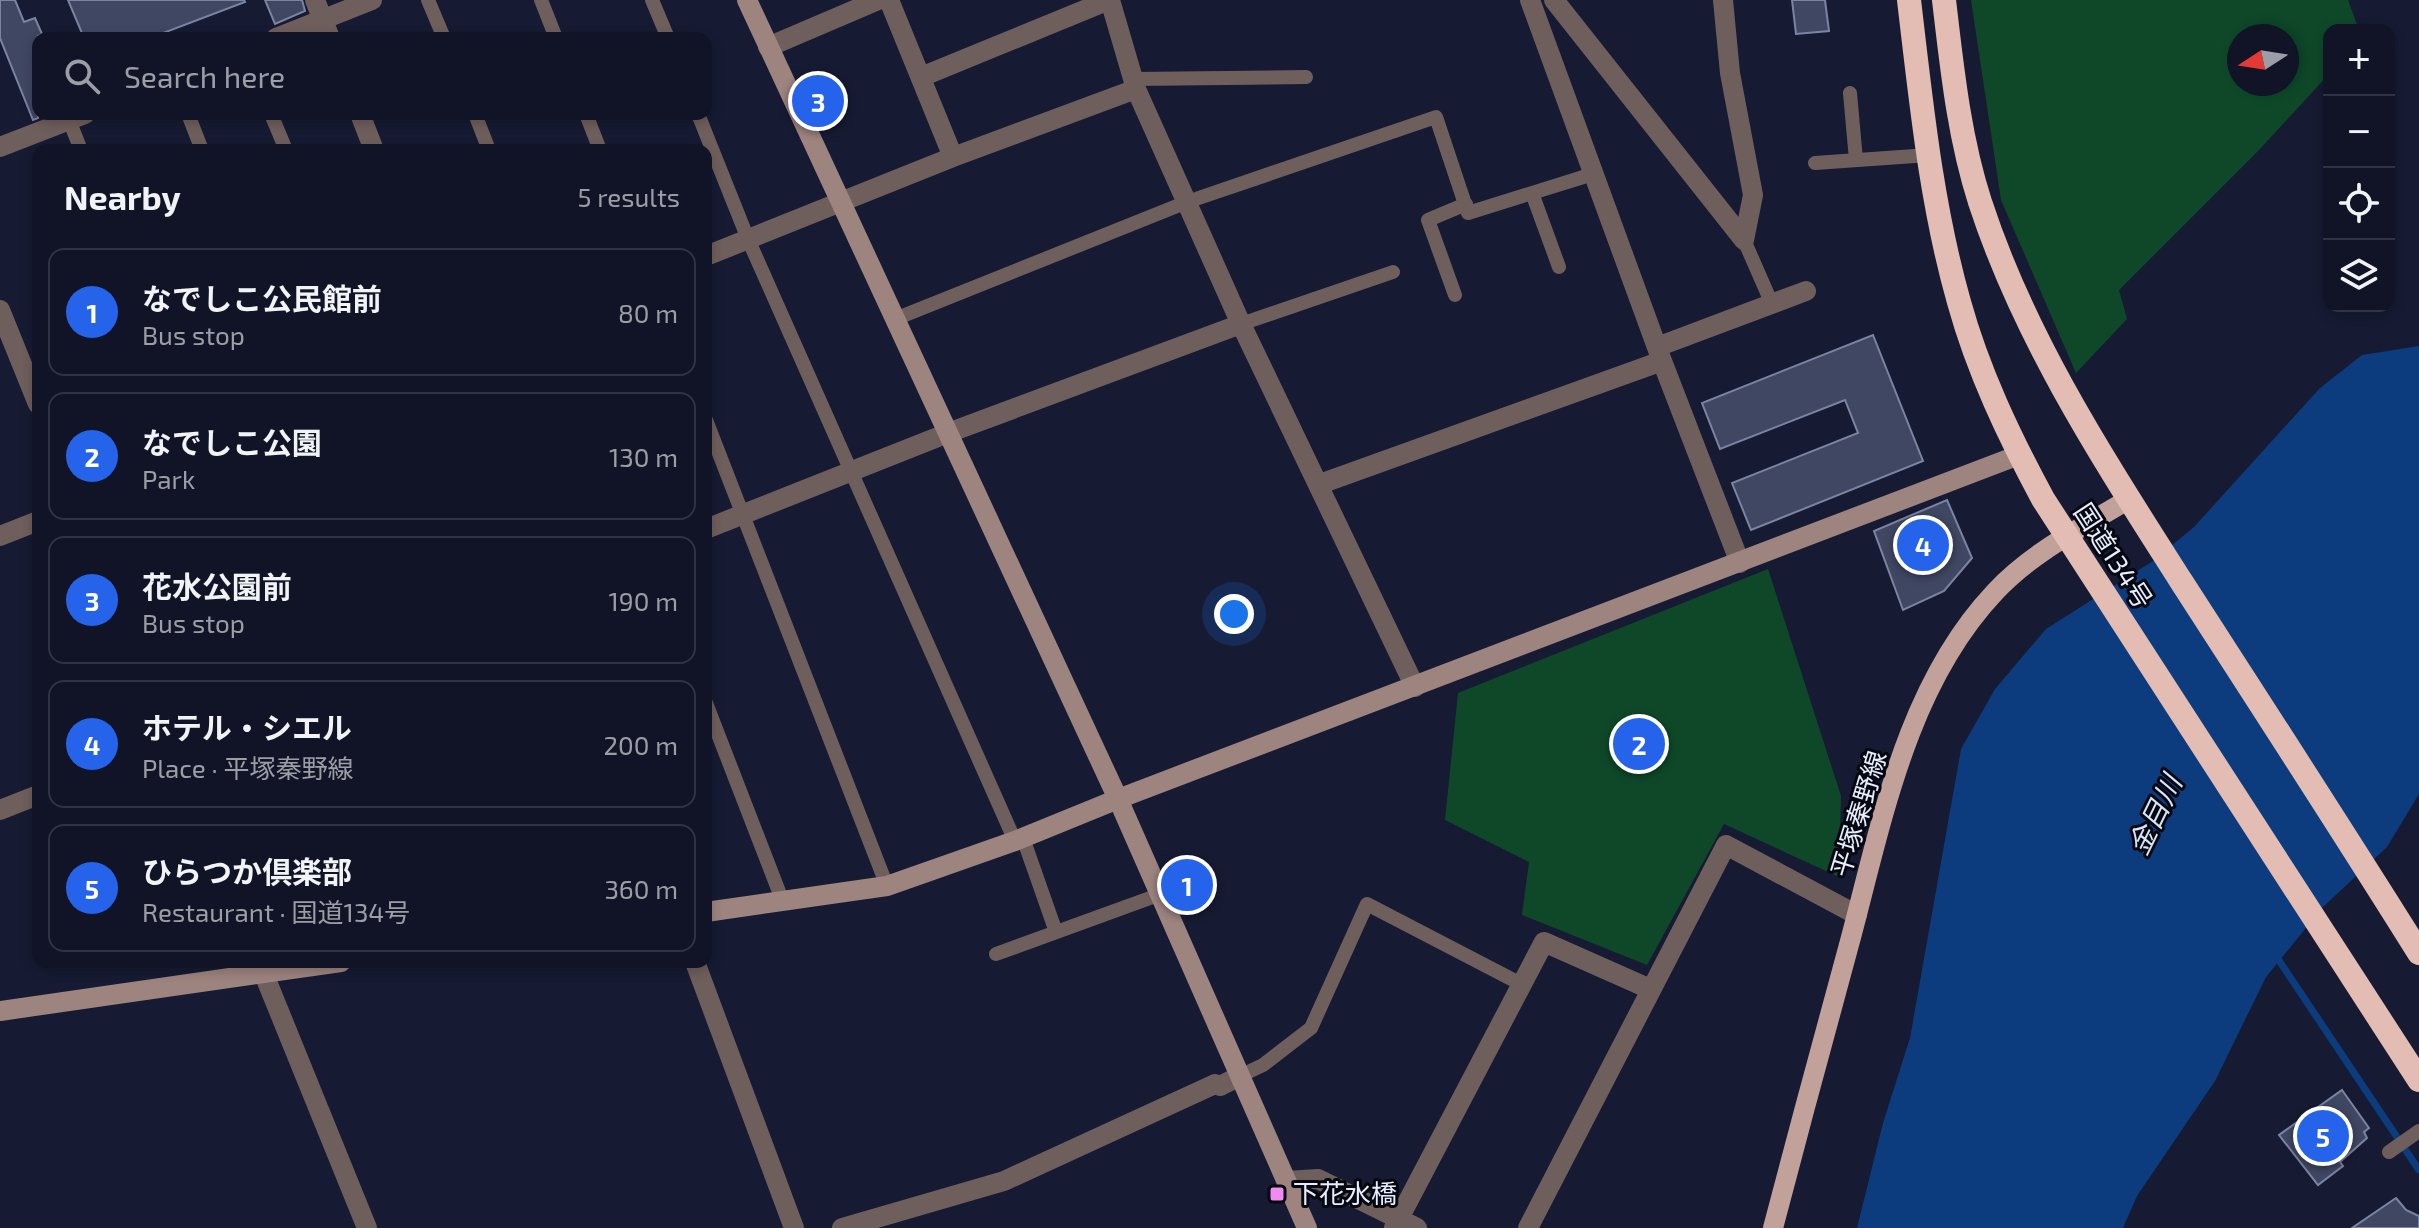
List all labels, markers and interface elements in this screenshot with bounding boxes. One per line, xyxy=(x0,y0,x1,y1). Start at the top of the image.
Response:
north arrow xyxy=(2227,24,2299,96)
map controls xyxy=(2323,24,2395,312)
button: + xyxy=(2323,24,2395,96)
search box xyxy=(32,32,712,120)
icon: search xyxy=(60,54,104,98)
text: Search here xyxy=(124,58,285,94)
pin: 3 xyxy=(792,71,844,131)
button: − xyxy=(2323,96,2395,168)
button: locate xyxy=(2323,168,2395,240)
text: Nearby xyxy=(64,176,181,217)
text: 5 results xyxy=(578,181,680,212)
button: layers xyxy=(2323,240,2395,312)
text: なでしこ公民館前 xyxy=(142,280,382,316)
text: 1 xyxy=(86,297,98,328)
text: 80 m xyxy=(618,297,678,328)
text: Bus stop xyxy=(142,319,245,350)
text: なでしこ公園 xyxy=(142,424,322,460)
text: 2 xyxy=(84,441,100,472)
text: 130 m xyxy=(609,441,678,472)
text: Park xyxy=(142,463,195,494)
street label: 国道134号 xyxy=(2069,497,2160,613)
pin: 4 xyxy=(1897,515,1949,575)
text: 花水公園前 xyxy=(142,568,292,604)
text: 3 xyxy=(85,585,99,616)
text: 190 m xyxy=(609,585,678,616)
your location xyxy=(1214,594,1254,634)
text: Bus stop xyxy=(142,607,245,638)
text: ホテル・シエル xyxy=(142,709,352,745)
pin: 2 xyxy=(1613,714,1665,774)
text: 4 xyxy=(84,729,100,760)
text: 200 m xyxy=(603,729,678,760)
street label: 平塚秦野線 xyxy=(1824,747,1891,880)
text: Place · 平塚秦野線 xyxy=(142,752,354,783)
water label: 金目川 xyxy=(2120,767,2189,860)
text: ひらつか倶楽部 xyxy=(142,853,352,889)
pin: 1 xyxy=(1161,855,1213,915)
text: 5 xyxy=(85,873,99,904)
text: 360 m xyxy=(604,873,678,904)
text: Restaurant · 国道134号 xyxy=(142,896,410,927)
pin: 5 xyxy=(2297,1106,2349,1166)
place label: 下花水橋 xyxy=(1293,1177,1397,1208)
marker: 下花水橋 xyxy=(1268,1185,1286,1203)

